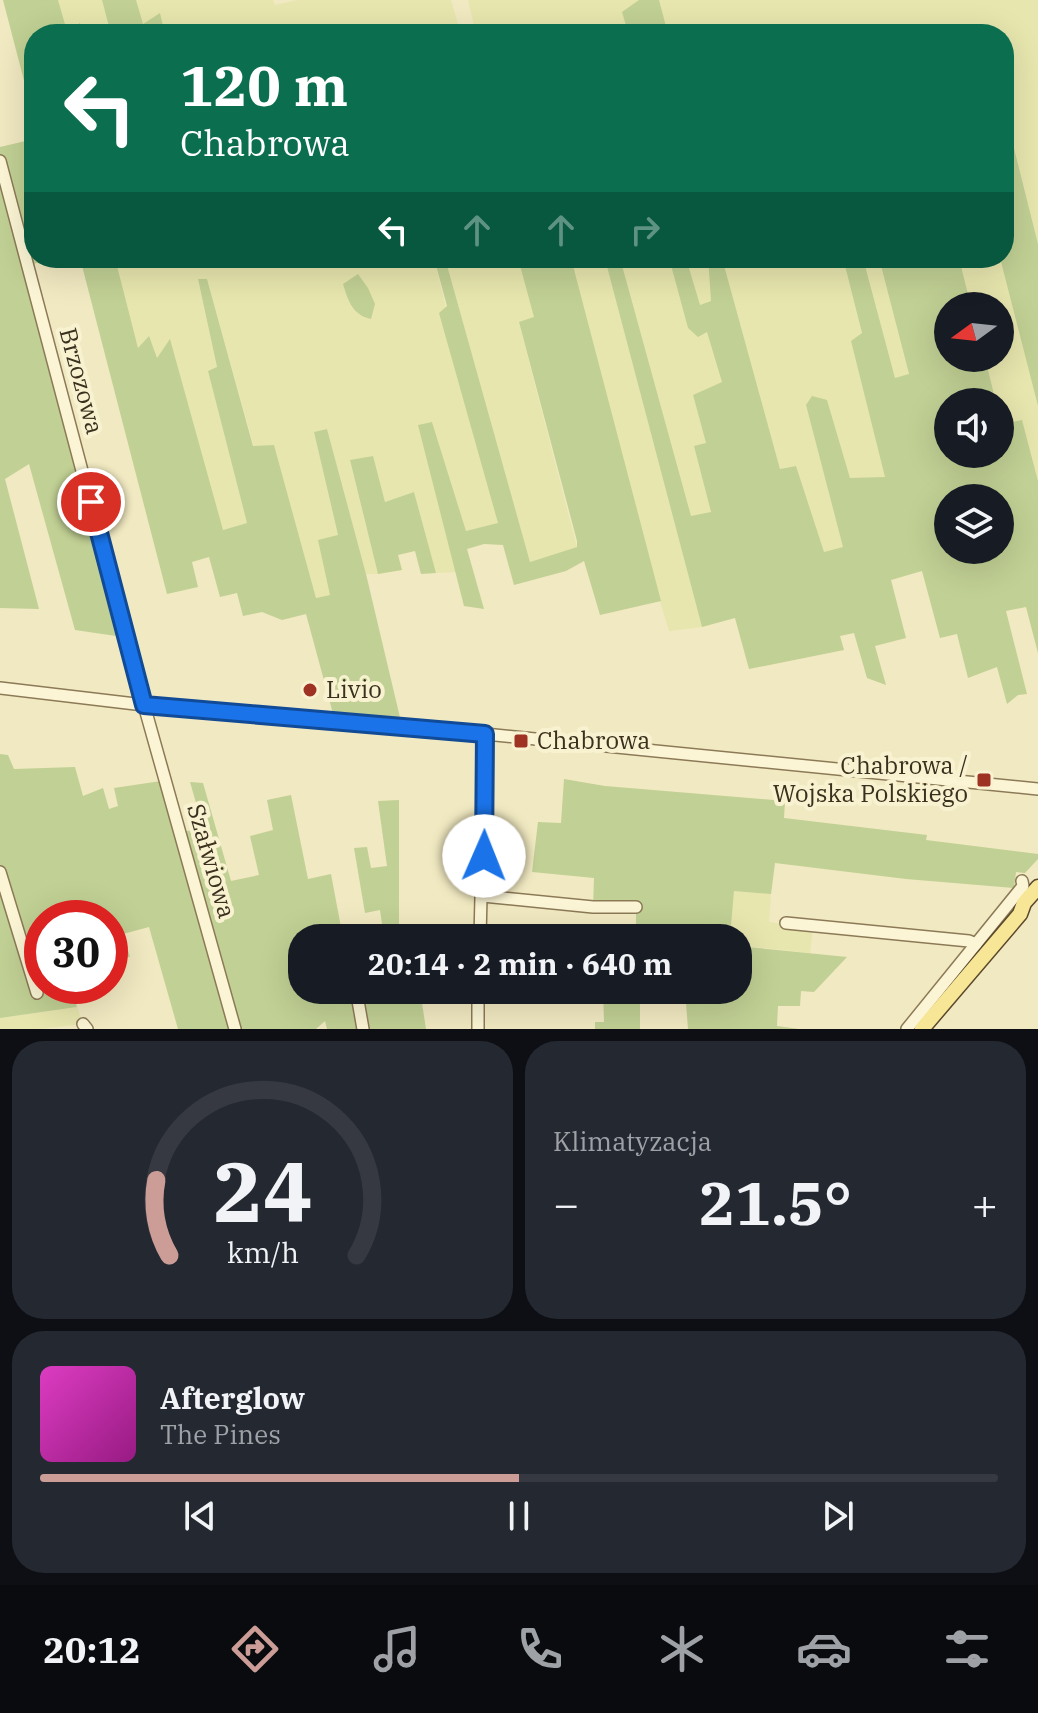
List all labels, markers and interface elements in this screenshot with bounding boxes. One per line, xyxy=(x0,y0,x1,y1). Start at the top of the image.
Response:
text: 120 m xyxy=(180,49,348,121)
icon: left xyxy=(48,56,152,160)
text: Chabrowa xyxy=(180,119,350,166)
icon: left xyxy=(371,208,415,252)
icon: ahead xyxy=(455,208,499,252)
icon: ahead xyxy=(539,208,583,252)
icon: right xyxy=(623,208,667,252)
north arrow xyxy=(934,292,1014,372)
map controls xyxy=(934,292,1014,564)
street label: Brzozowa xyxy=(52,324,112,437)
button: sound xyxy=(934,388,1014,468)
pin xyxy=(57,468,125,536)
icon: arrive xyxy=(69,480,113,524)
button: layers xyxy=(934,484,1014,564)
place label: Livio xyxy=(326,673,382,705)
marker: Livio xyxy=(301,681,319,699)
place label: Chabrowa xyxy=(537,724,650,756)
marker: Chabrowa xyxy=(512,732,530,750)
place label: Chabrowa / Wojska Polskiego xyxy=(773,749,968,809)
marker: Chabrowa / Wojska Polskiego xyxy=(975,771,993,789)
street label: Szałwiowa xyxy=(180,800,244,922)
position arrow xyxy=(442,814,526,898)
speed limit sign: 30 xyxy=(24,900,128,1004)
text: 20:14 · 2 min · 640 m xyxy=(368,944,672,983)
text: Klimatyzacja xyxy=(553,1124,712,1158)
text: 24 xyxy=(213,1137,312,1245)
text: 21.5° xyxy=(699,1163,852,1242)
text: − xyxy=(553,1175,579,1232)
text: + xyxy=(972,1175,998,1232)
text: km/h xyxy=(226,1234,299,1271)
text: Afterglow xyxy=(160,1378,305,1417)
text: The Pines xyxy=(160,1417,281,1451)
icon: previous xyxy=(178,1494,222,1538)
icon: pause xyxy=(497,1494,541,1538)
icon: next xyxy=(816,1494,860,1538)
icon: directions xyxy=(227,1621,283,1677)
icon: music xyxy=(369,1621,425,1677)
icon: phone xyxy=(512,1621,568,1677)
icon: climate xyxy=(654,1621,710,1677)
icon: car xyxy=(796,1621,852,1677)
icon: filters xyxy=(939,1621,995,1677)
text: 20:12 xyxy=(43,1626,141,1673)

